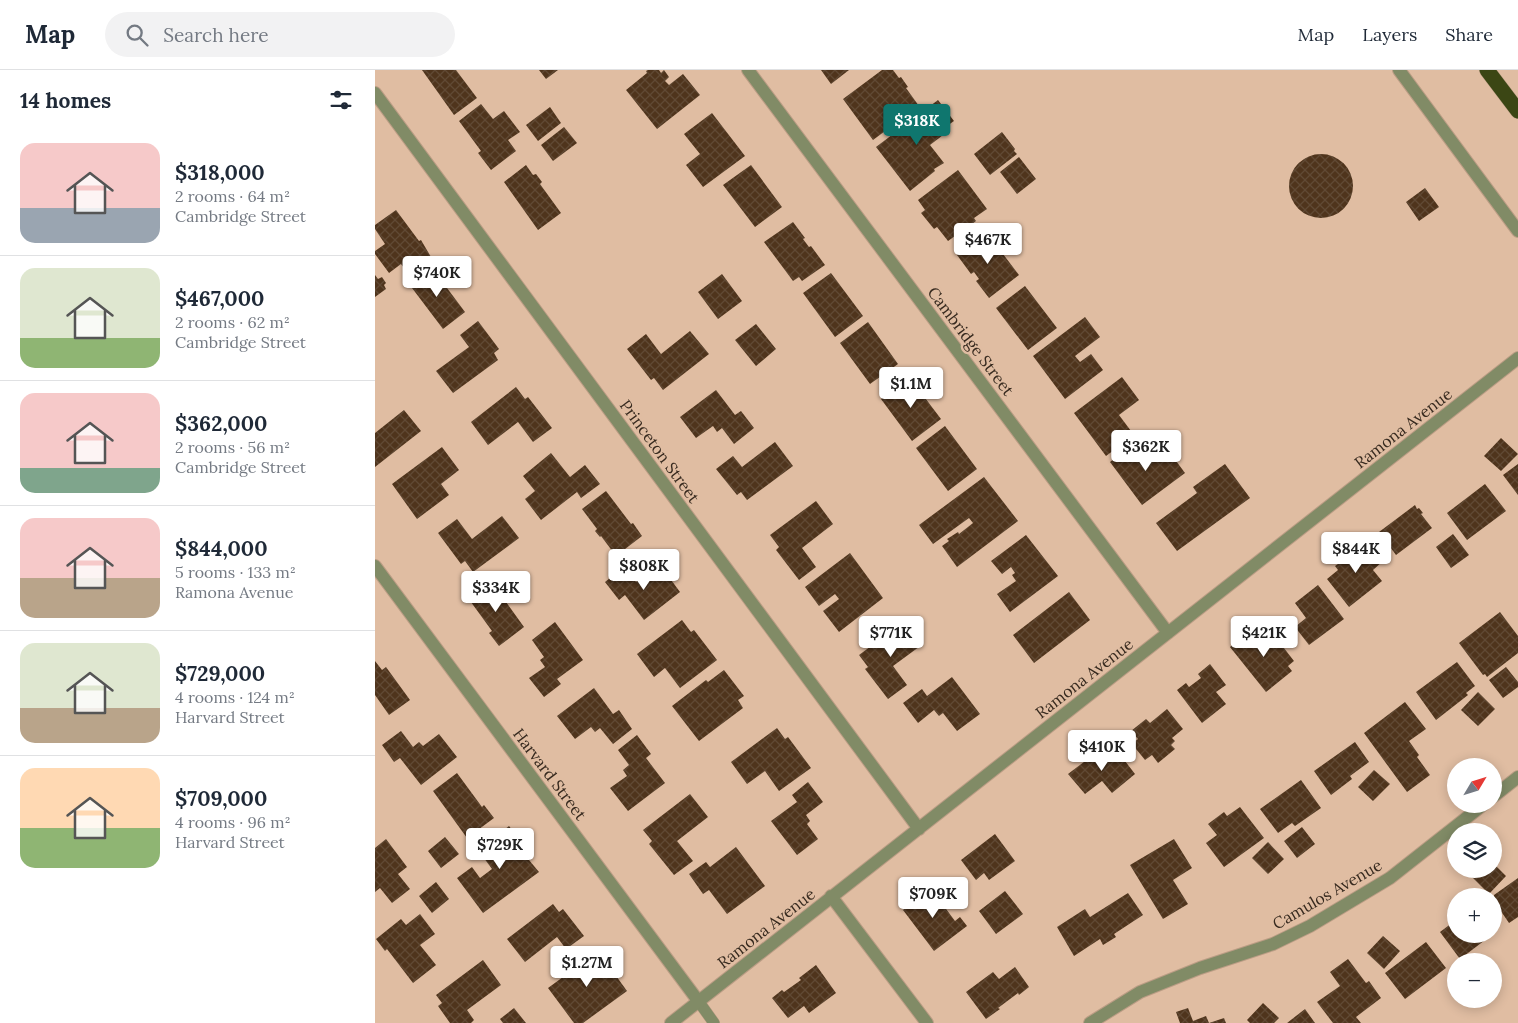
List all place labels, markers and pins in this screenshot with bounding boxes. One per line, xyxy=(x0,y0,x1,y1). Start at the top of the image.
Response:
pin: $318K xyxy=(882,104,952,146)
pin: $467K xyxy=(953,222,1023,265)
pin: $740K xyxy=(402,256,472,298)
pin: $1.1M xyxy=(876,366,946,409)
pin: $362K xyxy=(1111,430,1181,472)
pin: $844K xyxy=(1321,532,1391,574)
pin: $808K xyxy=(609,548,679,591)
pin: $334K xyxy=(461,570,531,613)
pin: $771K xyxy=(856,616,926,658)
pin: $421K xyxy=(1229,616,1299,658)
pin: $410K xyxy=(1067,730,1137,772)
pin: $729K xyxy=(465,828,535,870)
pin: $709K xyxy=(898,876,968,919)
pin: $1.27M xyxy=(546,946,628,988)

